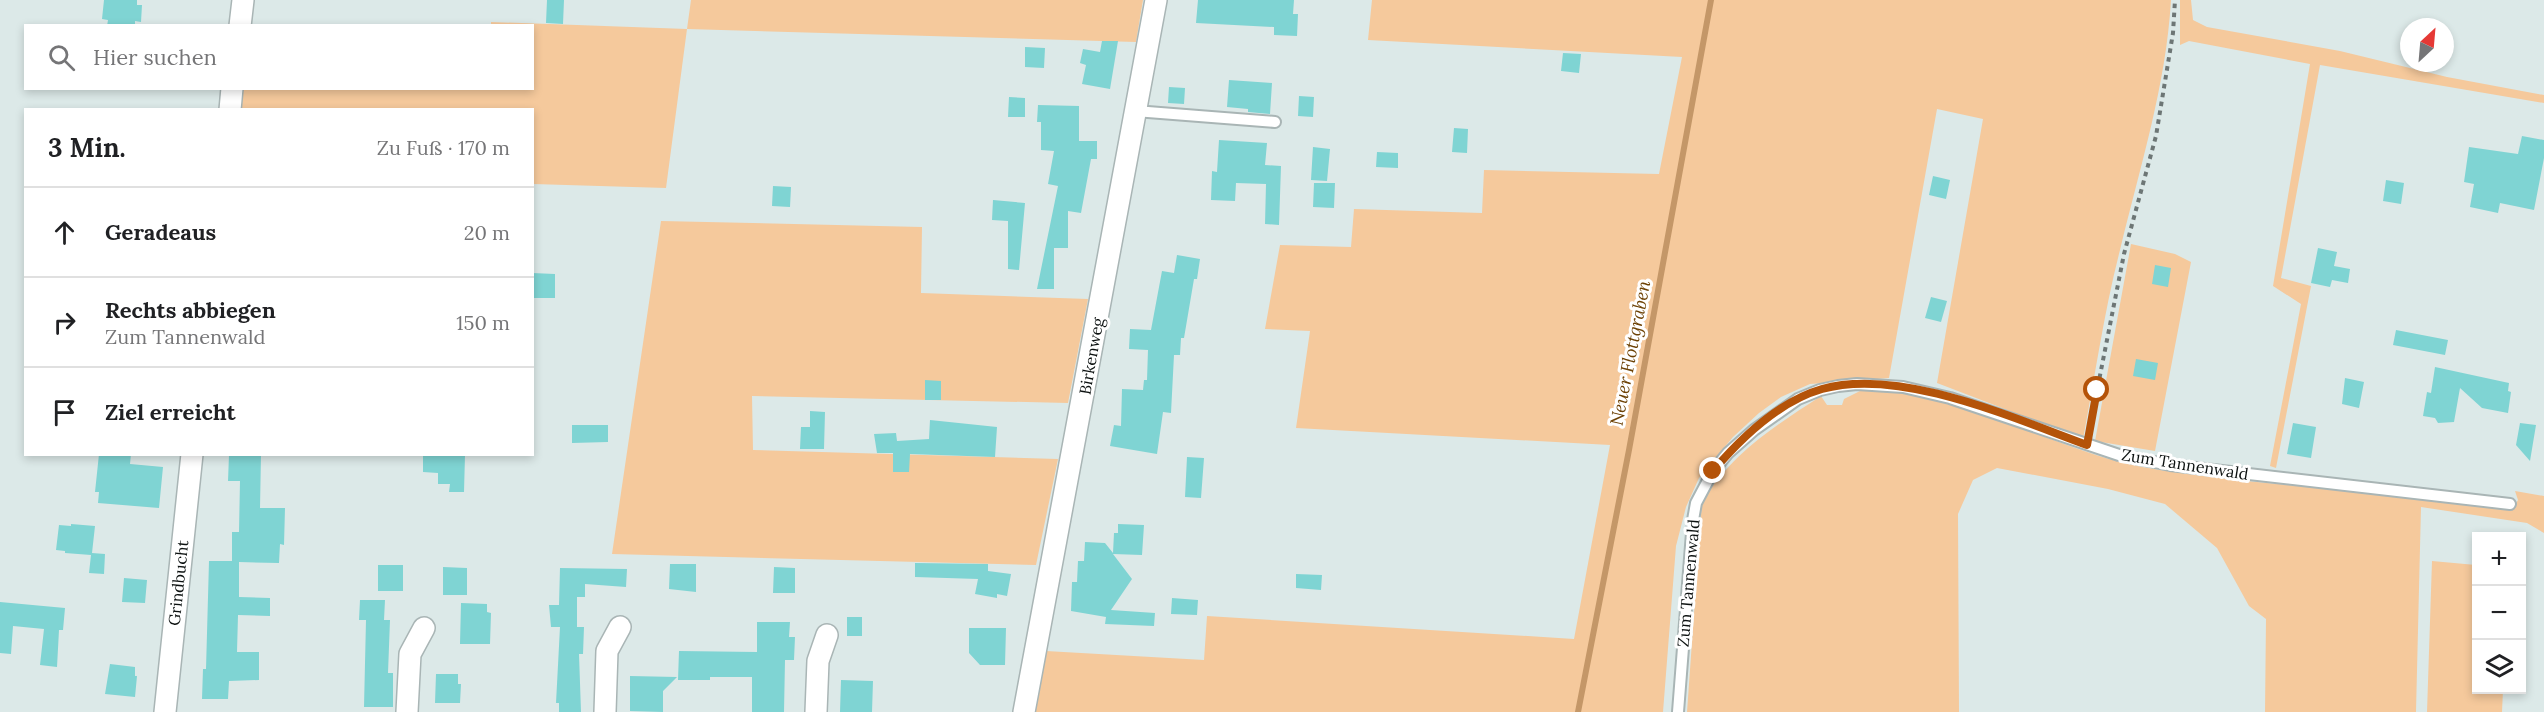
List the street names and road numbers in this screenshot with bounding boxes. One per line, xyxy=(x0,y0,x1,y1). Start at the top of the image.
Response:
street label: Birkenweg xyxy=(1074,315,1108,396)
street label: Zum Tannenwald xyxy=(2120,444,2250,484)
street label: Zum Tannenwald xyxy=(1672,518,1704,648)
street label: Grindbucht xyxy=(164,538,193,627)

